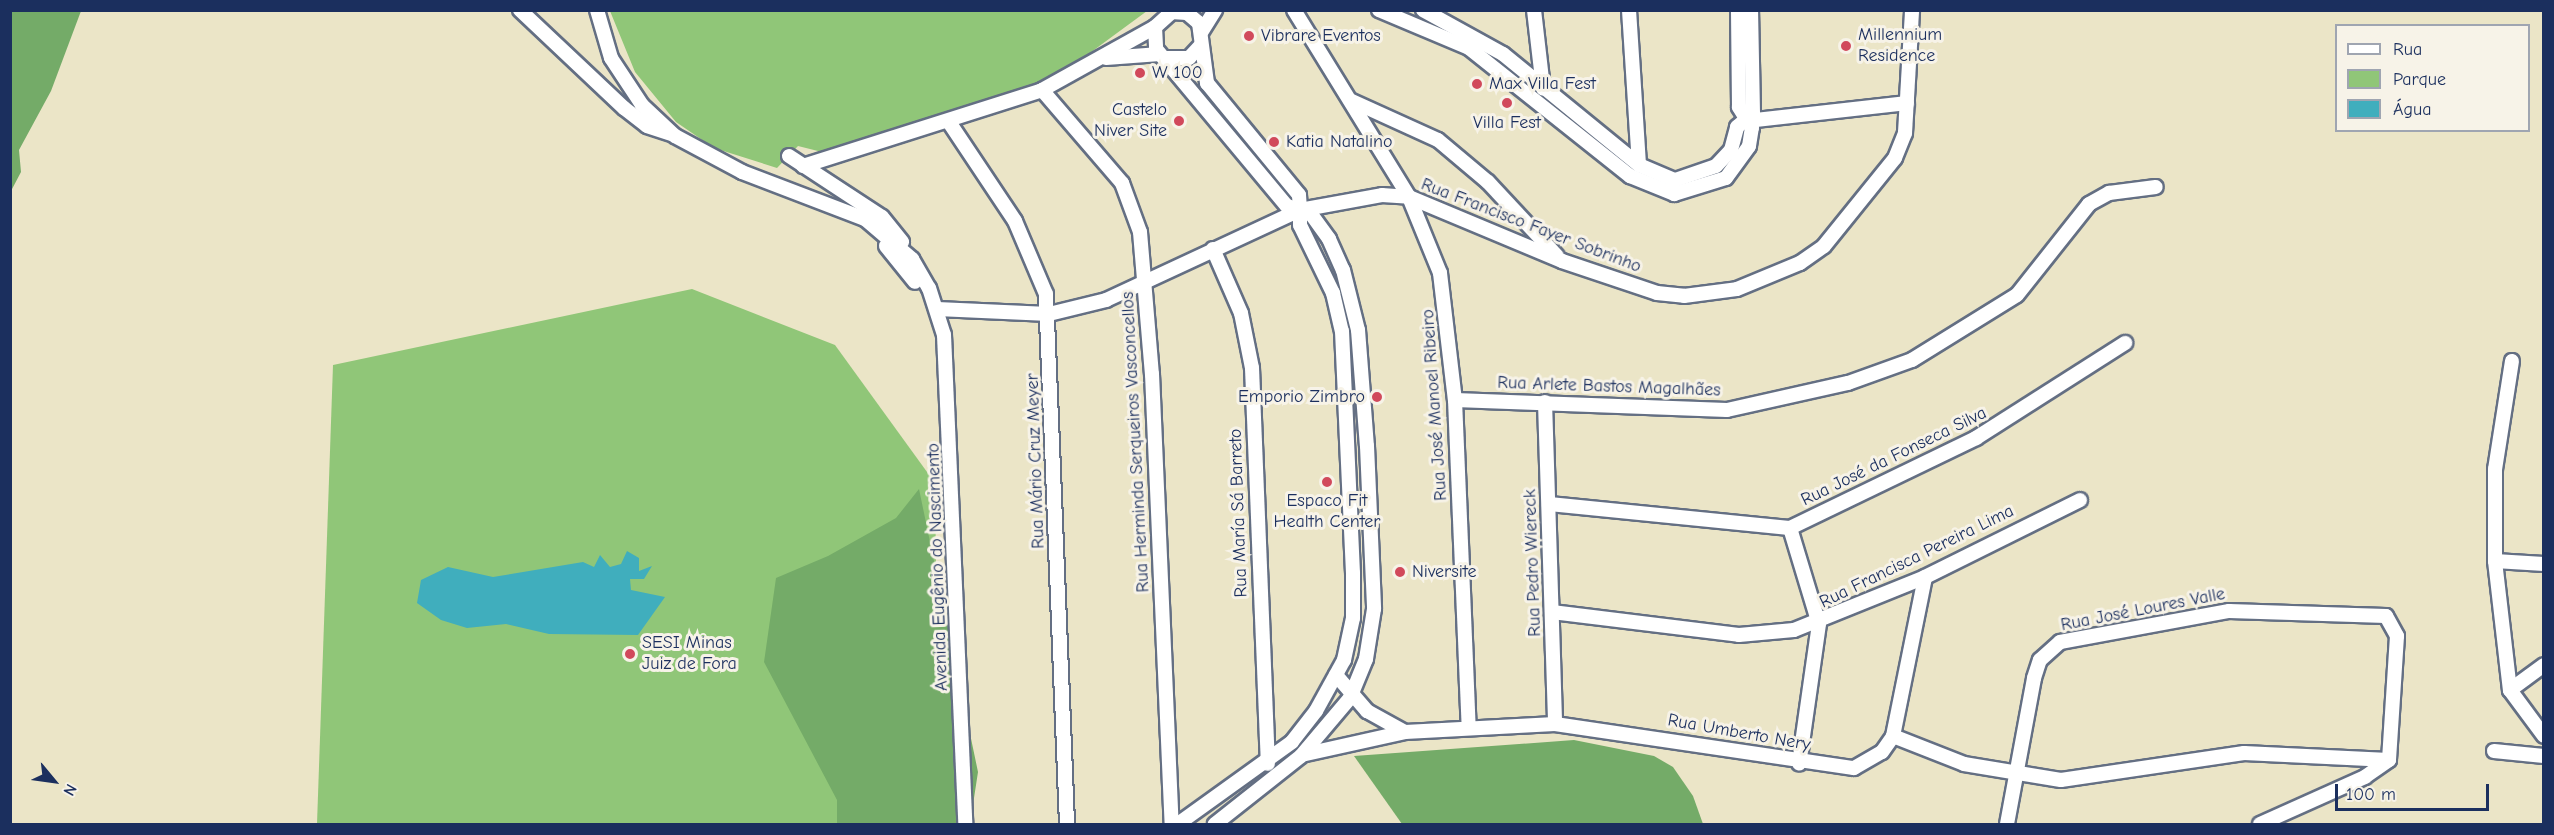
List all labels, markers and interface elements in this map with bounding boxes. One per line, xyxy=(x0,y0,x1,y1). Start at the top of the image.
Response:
legend xyxy=(2335,24,2530,132)
place label: Vibrare Eventos xyxy=(1261,25,1381,47)
place label: Millennium Residence xyxy=(1858,25,1942,68)
marker: Vibrare Eventos xyxy=(1242,29,1256,43)
marker: Millennium Residence xyxy=(1839,39,1853,53)
text: Rua xyxy=(2393,39,2422,60)
place label: W 100 xyxy=(1152,62,1203,84)
marker: W 100 xyxy=(1133,66,1147,80)
text: Parque xyxy=(2393,69,2446,90)
place label: Max Villa Fest xyxy=(1489,73,1596,95)
marker: Max Villa Fest xyxy=(1470,77,1484,91)
marker: Villa Fest xyxy=(1500,96,1514,110)
text: Água xyxy=(2393,99,2431,120)
place label: Castelo Niver Site xyxy=(1094,100,1167,142)
place label: Villa Fest xyxy=(1473,112,1541,134)
marker: Castelo Niver Site xyxy=(1172,114,1186,128)
place label: Katia Natalino xyxy=(1286,131,1392,153)
marker: Katia Natalino xyxy=(1267,135,1281,149)
street label: Rua Francisco Fayer Sobrinho xyxy=(1418,174,1644,278)
street label: Rua Herminda Serqueiros Vasconcellos xyxy=(1117,291,1155,593)
street label: Rua José Manoel Ribeiro xyxy=(1418,308,1452,502)
street label: Rua Arlete Bastos Magalhães xyxy=(1497,372,1721,402)
street label: Rua Mário Cruz Meyer xyxy=(1022,373,1050,549)
place label: Emporio Zimbro xyxy=(1238,386,1365,408)
marker: Emporio Zimbro xyxy=(1370,390,1384,404)
street label: Rua José da Fonseca Silva xyxy=(1798,403,1990,511)
street label: Rua María Sá Barreto xyxy=(1225,428,1253,598)
street label: Avenida Eugênio do Nascimento xyxy=(923,443,953,691)
marker: Espaco Fit Health Center xyxy=(1320,475,1334,489)
street label: Rua Pedro Wiereck xyxy=(1520,489,1546,637)
place label: Espaco Fit Health Center xyxy=(1274,491,1380,534)
street label: Rua Francisca Pereira Lima xyxy=(1816,501,2018,613)
place label: Niversite xyxy=(1412,561,1476,583)
marker: Niversite xyxy=(1393,565,1407,579)
street label: Rua José Loures Valle xyxy=(2059,583,2227,637)
place label: SESI Minas Juiz de Fora xyxy=(642,633,737,676)
marker: SESI Minas Juiz de Fora xyxy=(623,647,637,661)
street label: Rua Umberto Nery xyxy=(1666,710,1812,756)
north arrow xyxy=(24,751,84,811)
scale bar xyxy=(2338,772,2492,810)
text: N xyxy=(59,781,80,799)
text: 100 m xyxy=(2346,784,2396,805)

